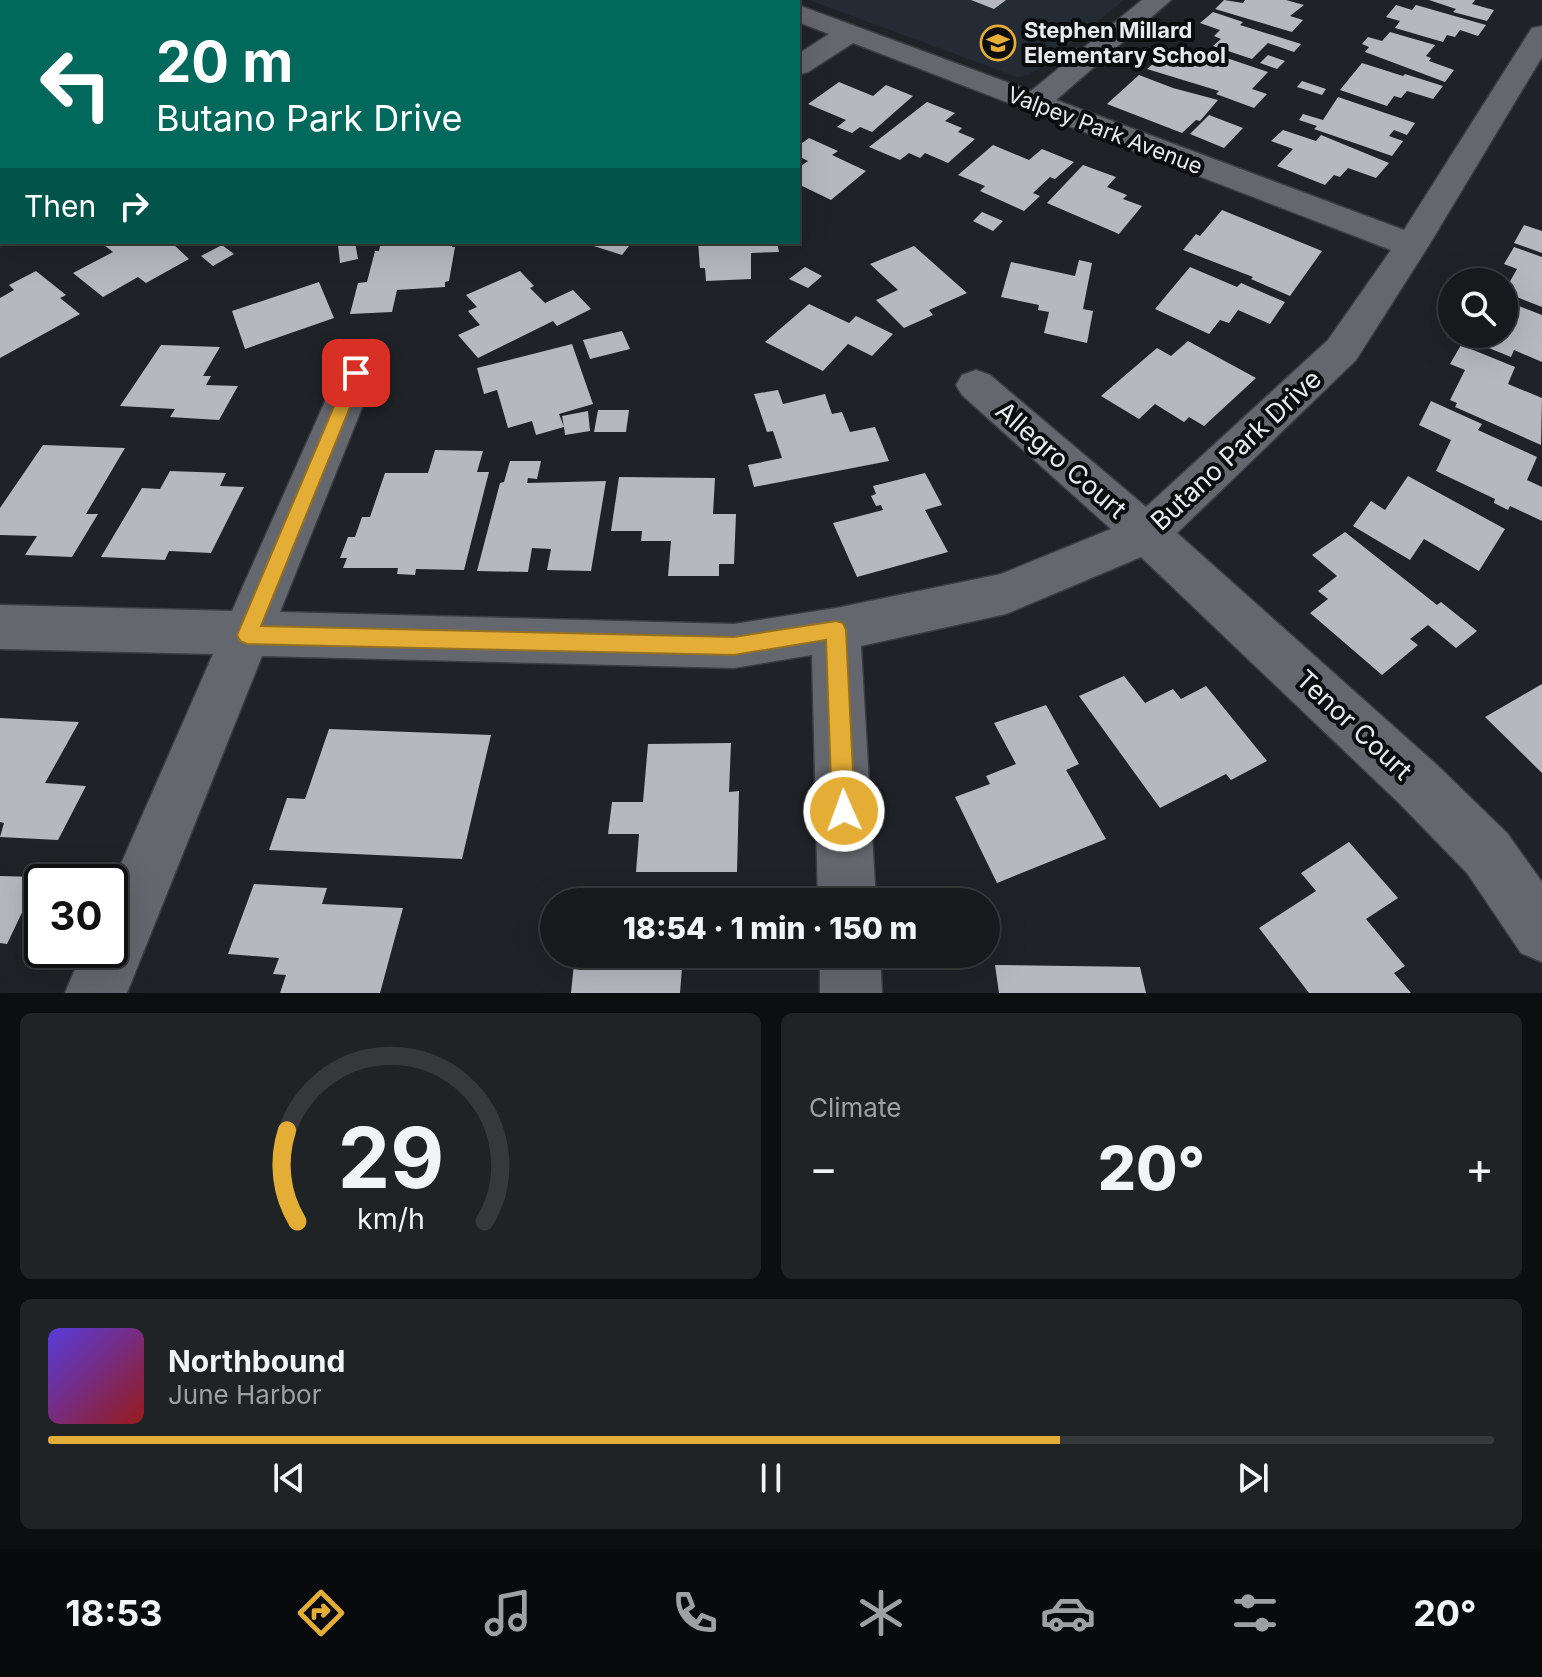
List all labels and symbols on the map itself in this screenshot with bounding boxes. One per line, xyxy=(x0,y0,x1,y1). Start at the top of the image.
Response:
place label: Stephen Millard Elementary School xyxy=(1024,17,1226,68)
school or university icon: Stephen Millard Elementary School xyxy=(979,24,1017,62)
street label: Valpey Park Avenue xyxy=(1004,81,1206,179)
pin xyxy=(322,339,390,407)
street label: Butano Park Drive xyxy=(1144,363,1327,536)
street label: Allegro Court xyxy=(990,395,1133,525)
street label: Tenor Court xyxy=(1290,663,1419,786)
position arrow xyxy=(802,769,886,853)
speed limit sign: 30 xyxy=(24,864,128,968)

